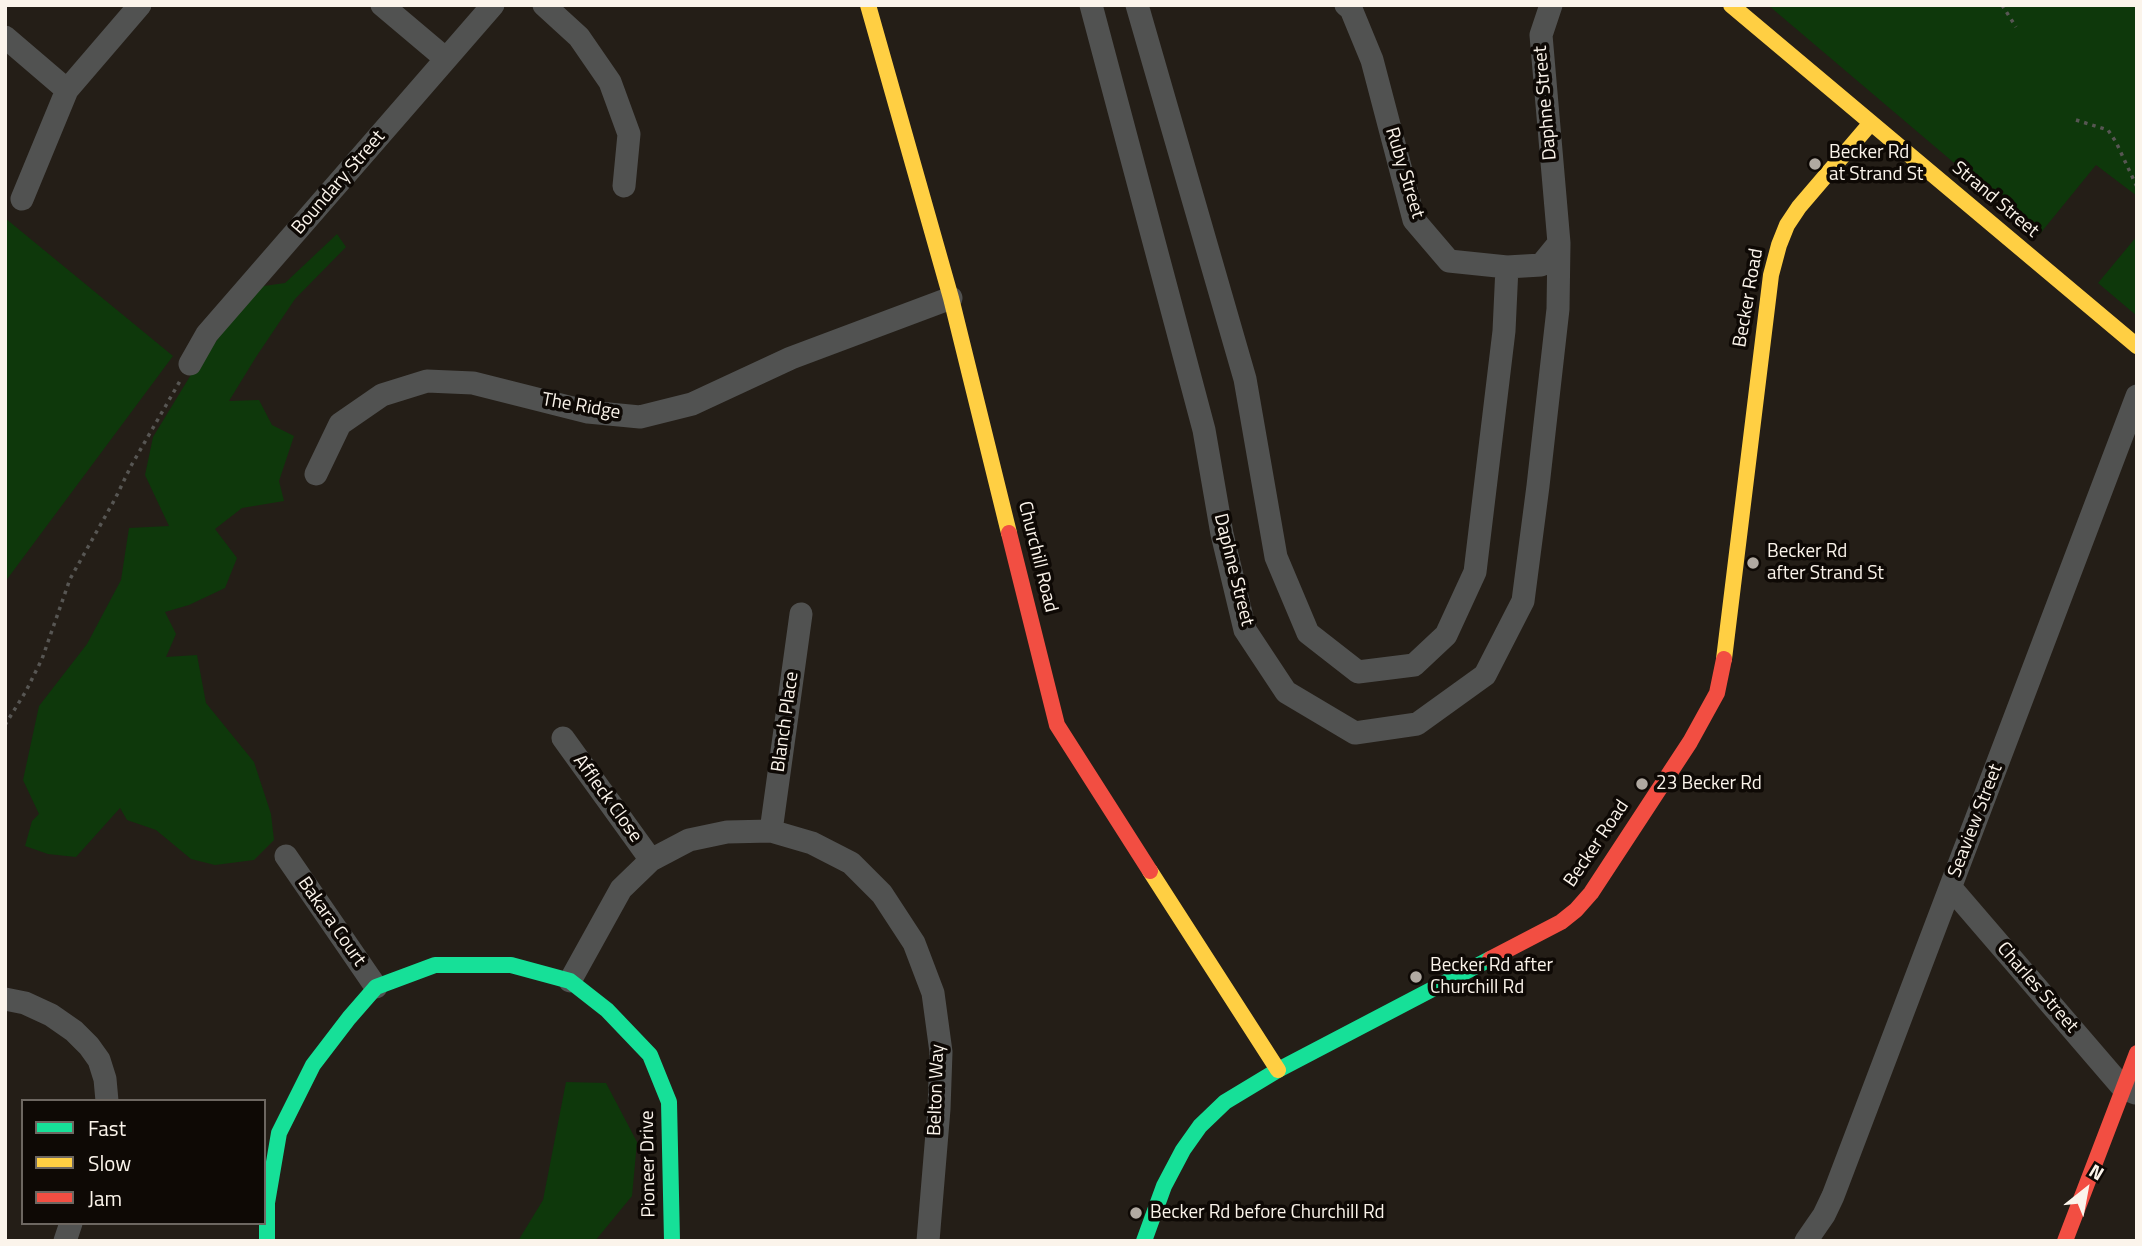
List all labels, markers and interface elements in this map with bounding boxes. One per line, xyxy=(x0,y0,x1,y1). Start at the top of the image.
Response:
street label: Daphne Street xyxy=(1530,45,1562,161)
street label: Ruby Street xyxy=(1379,125,1429,221)
street label: Boundary Street xyxy=(288,126,390,240)
place label: Becker Rd at Strand St xyxy=(1829,142,1923,186)
marker: Becker Rd at Strand St xyxy=(1807,156,1823,172)
street label: Strand Street xyxy=(1947,157,2043,243)
street label: Becker Road xyxy=(1729,247,1769,349)
street label: The Ridge xyxy=(540,389,622,425)
street label: Churchill Road xyxy=(1012,499,1062,615)
street label: Daphne Street xyxy=(1208,511,1258,629)
place label: Becker Rd after Strand St xyxy=(1767,541,1884,585)
marker: Becker Rd after Strand St xyxy=(1745,555,1761,571)
street label: Blanch Place xyxy=(768,670,804,774)
street label: Affleck Close xyxy=(568,751,646,847)
street label: Seaview Street xyxy=(1944,761,2008,881)
place label: 23 Becker Rd xyxy=(1656,773,1762,795)
marker: 23 Becker Rd xyxy=(1634,776,1650,792)
street label: Becker Road xyxy=(1560,796,1634,892)
street label: Bakara Court xyxy=(292,873,370,971)
street label: Charles Street xyxy=(1991,938,2083,1038)
place label: Becker Rd after Churchill Rd xyxy=(1430,955,1553,999)
marker: Becker Rd after Churchill Rd xyxy=(1408,969,1424,985)
street label: Belton Way xyxy=(924,1044,950,1136)
legend xyxy=(21,1099,266,1225)
street label: Pioneer Drive xyxy=(637,1110,661,1218)
text: Fast xyxy=(88,1112,126,1144)
text: Slow xyxy=(88,1147,131,1179)
north arrow xyxy=(2051,1155,2121,1225)
text: N xyxy=(2084,1156,2110,1187)
text: Jam xyxy=(88,1182,122,1214)
place label: Becker Rd before Churchill Rd xyxy=(1150,1202,1385,1224)
marker: Becker Rd before Churchill Rd xyxy=(1128,1205,1144,1221)

